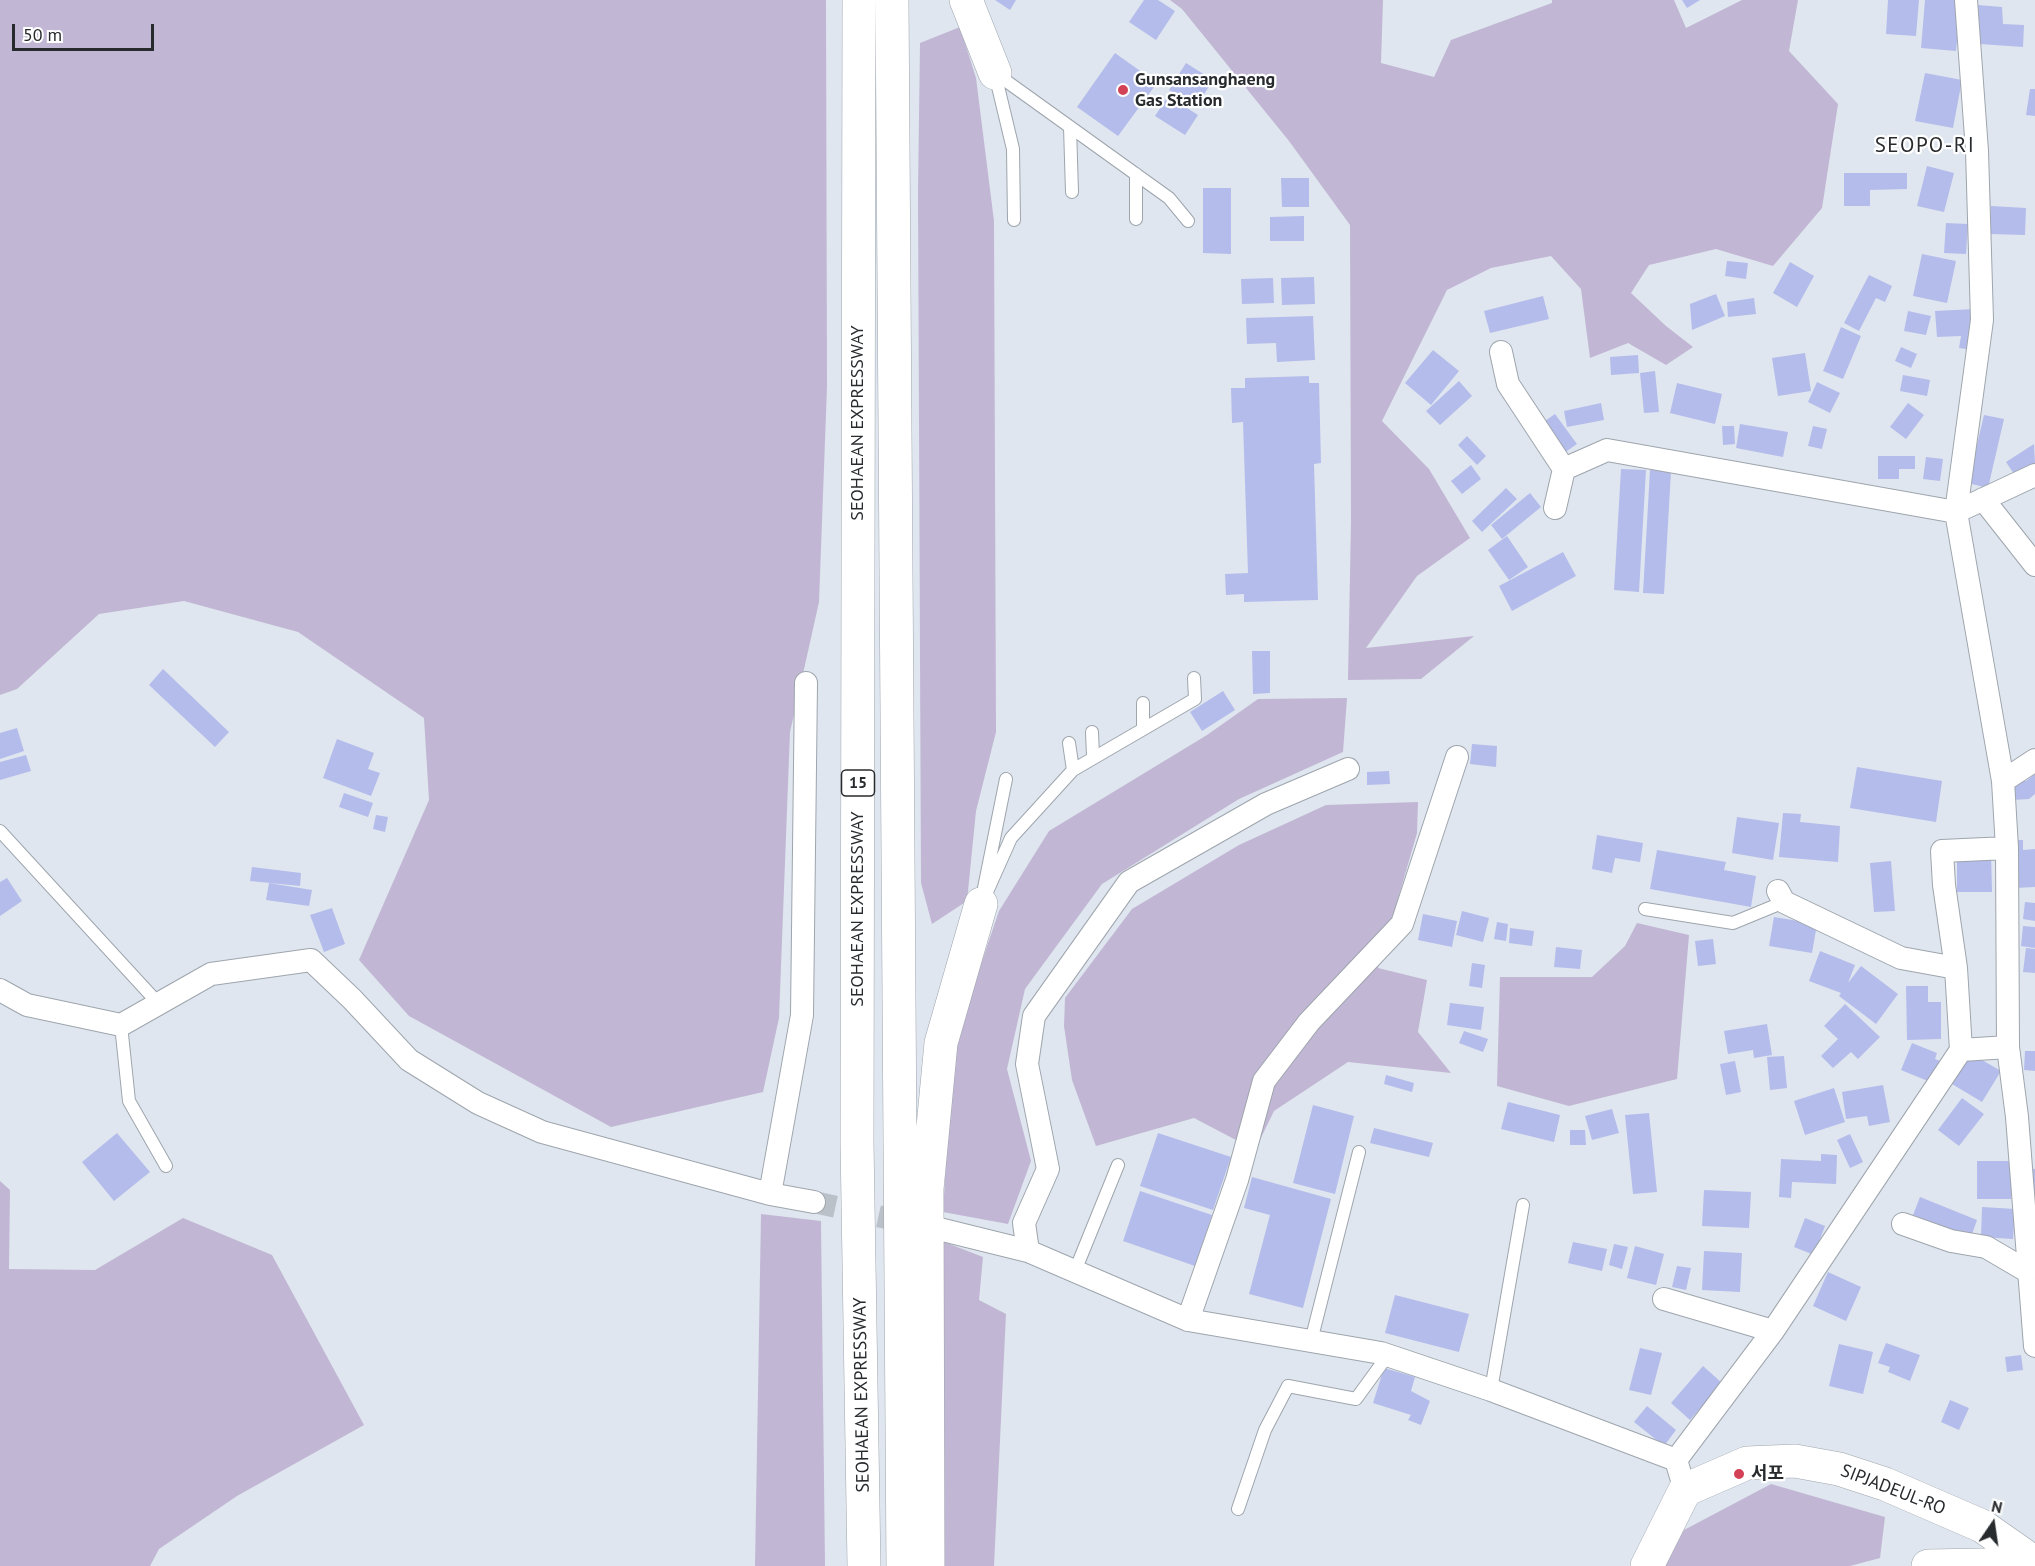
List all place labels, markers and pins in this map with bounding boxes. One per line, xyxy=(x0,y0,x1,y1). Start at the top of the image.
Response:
place label: Gunsansanghaeng Gas Station xyxy=(1135,69,1275,112)
marker: Gunsansanghaeng Gas Station xyxy=(1116,83,1130,97)
place label: 서포 xyxy=(1751,1463,1784,1485)
marker: 서포 xyxy=(1732,1467,1746,1481)

